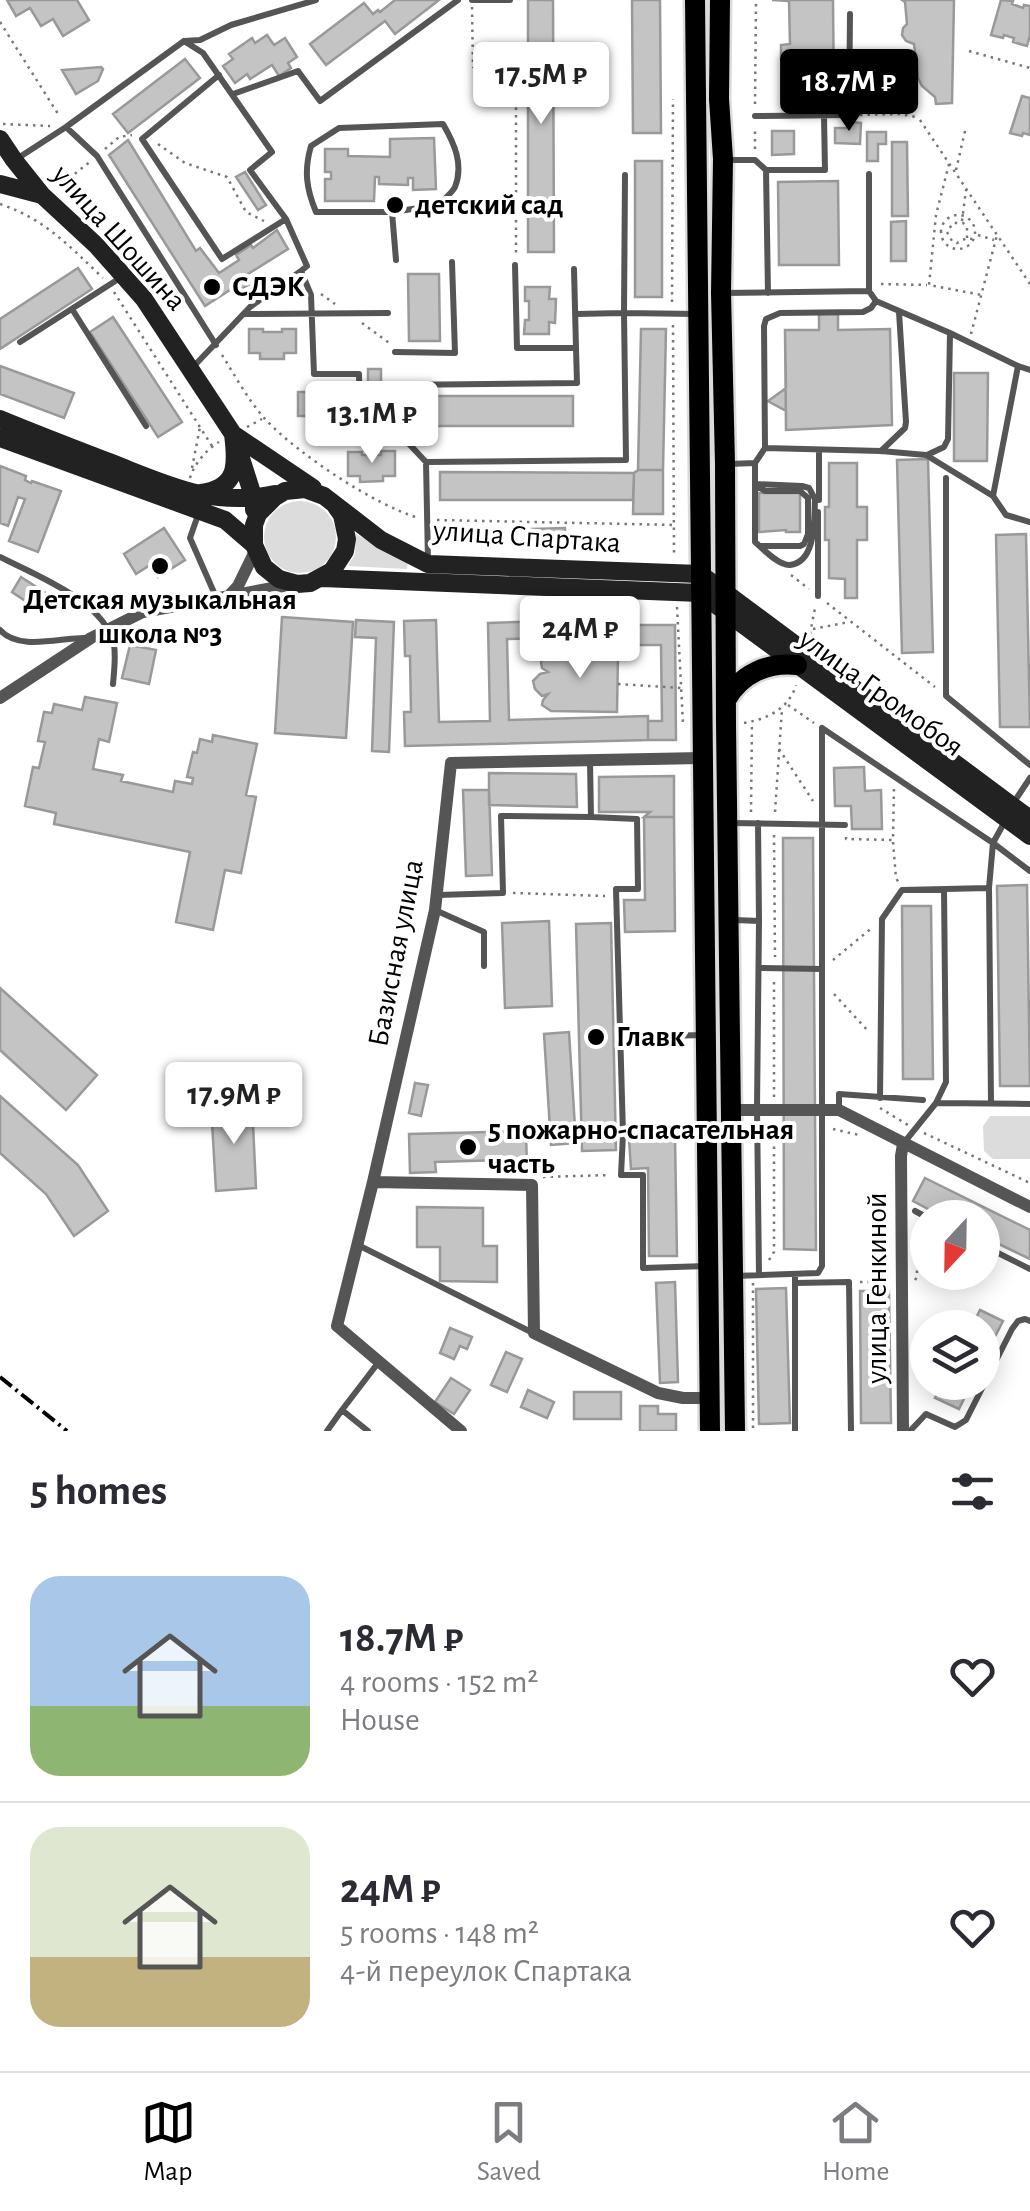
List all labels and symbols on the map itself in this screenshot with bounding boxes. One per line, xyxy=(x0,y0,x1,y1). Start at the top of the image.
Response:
pin: 17.5M ₽ xyxy=(449,42,633,127)
pin: 18.7M ₽ xyxy=(757,49,941,134)
street label: улица Шошина xyxy=(46,159,192,317)
place label: детский сад xyxy=(415,190,564,220)
marker: детский сад xyxy=(384,194,406,216)
place label: СДЭК xyxy=(232,272,305,302)
marker: СДЭК xyxy=(201,276,223,298)
pin: 13.1M ₽ xyxy=(280,381,464,466)
street label: улица Спартака xyxy=(431,515,622,559)
marker: Детская музыкальная школа №3 xyxy=(149,555,171,577)
place label: Детская музыкальная школа №3 xyxy=(23,585,297,649)
pin: 24M ₽ xyxy=(510,596,650,681)
street label: улица Громобоя xyxy=(792,623,969,762)
street label: Базисная улица xyxy=(363,857,429,1049)
place label: Главк xyxy=(616,1022,685,1052)
marker: Главк xyxy=(585,1026,607,1048)
pin: 17.9M ₽ xyxy=(142,1062,326,1147)
place label: 5 пожарно-спасательная часть xyxy=(488,1115,794,1179)
marker: 5 пожарно-спасательная часть xyxy=(457,1136,479,1158)
street label: улица Генкиной xyxy=(862,1192,892,1385)
north arrow xyxy=(910,1200,1000,1290)

